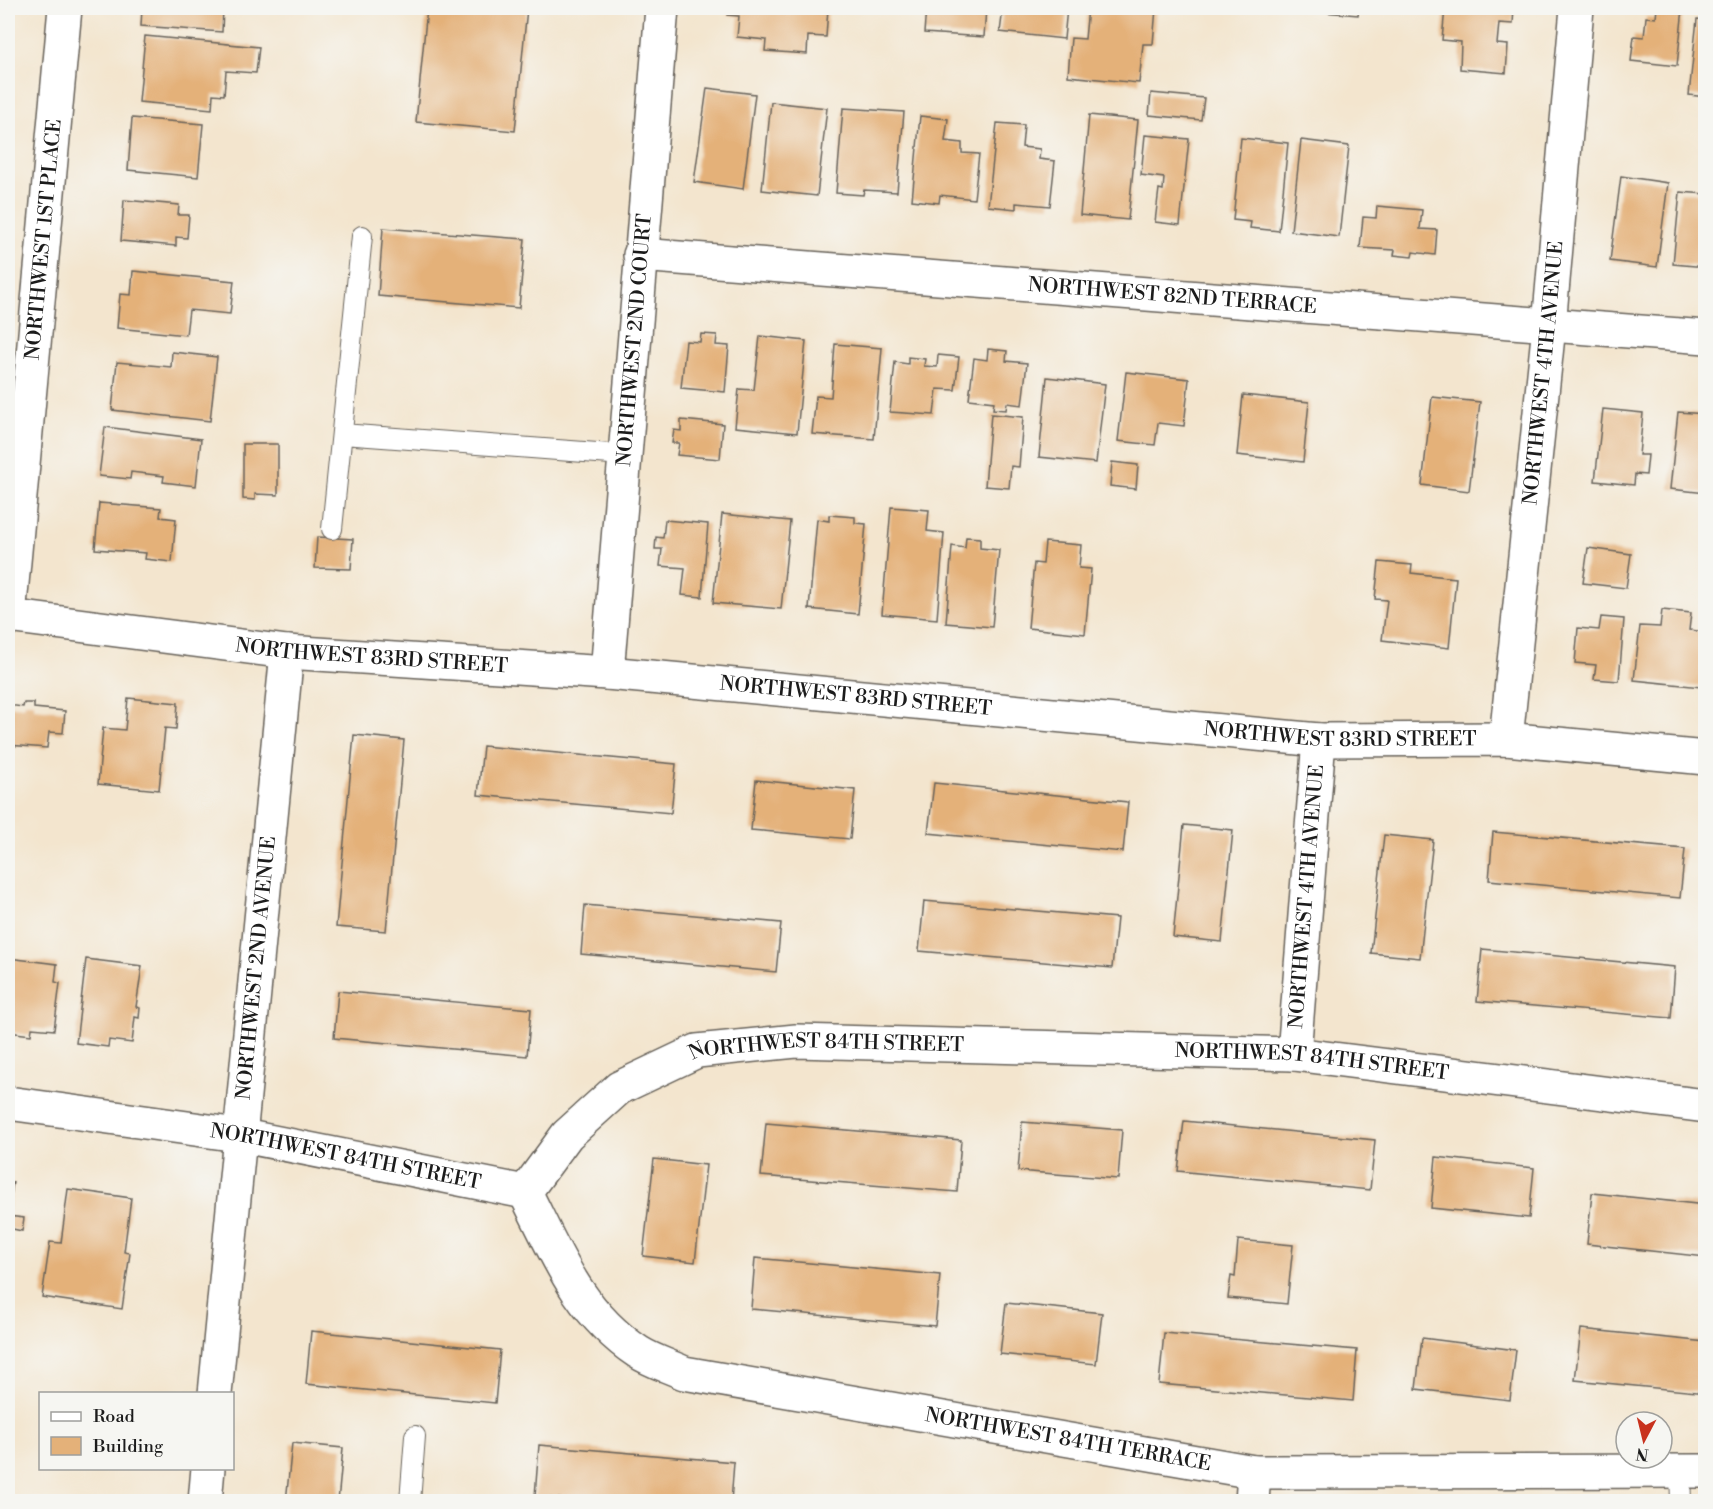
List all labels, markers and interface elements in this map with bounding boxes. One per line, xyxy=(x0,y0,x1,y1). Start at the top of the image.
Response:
street label: NORTHWEST 1ST PLACE xyxy=(20,118,67,361)
street label: NORTHWEST 2ND COURT xyxy=(612,213,657,468)
street label: NORTHWEST 4TH AVENUE xyxy=(1518,240,1569,506)
street label: NORTHWEST 82ND TERRACE xyxy=(1027,272,1318,320)
street label: NORTHWEST 83RD STREET xyxy=(234,633,509,679)
street label: NORTHWEST 83RD STREET xyxy=(719,671,993,722)
street label: NORTHWEST 83RD STREET xyxy=(1203,717,1477,753)
street label: NORTHWEST 4TH AVENUE xyxy=(1284,763,1330,1030)
street label: NORTHWEST 2ND AVENUE xyxy=(231,835,282,1101)
street label: NORTHWEST 84TH STREET xyxy=(685,1028,964,1066)
street label: NORTHWEST 84TH STREET xyxy=(1174,1038,1450,1086)
street label: NORTHWEST 84TH STREET xyxy=(209,1119,483,1195)
legend xyxy=(39,1392,234,1470)
street label: NORTHWEST 84TH TERRACE xyxy=(923,1403,1213,1477)
text: Road xyxy=(93,1405,136,1428)
north arrow xyxy=(1614,1410,1674,1470)
text: Building xyxy=(92,1435,164,1458)
text: N xyxy=(1634,1443,1650,1465)

